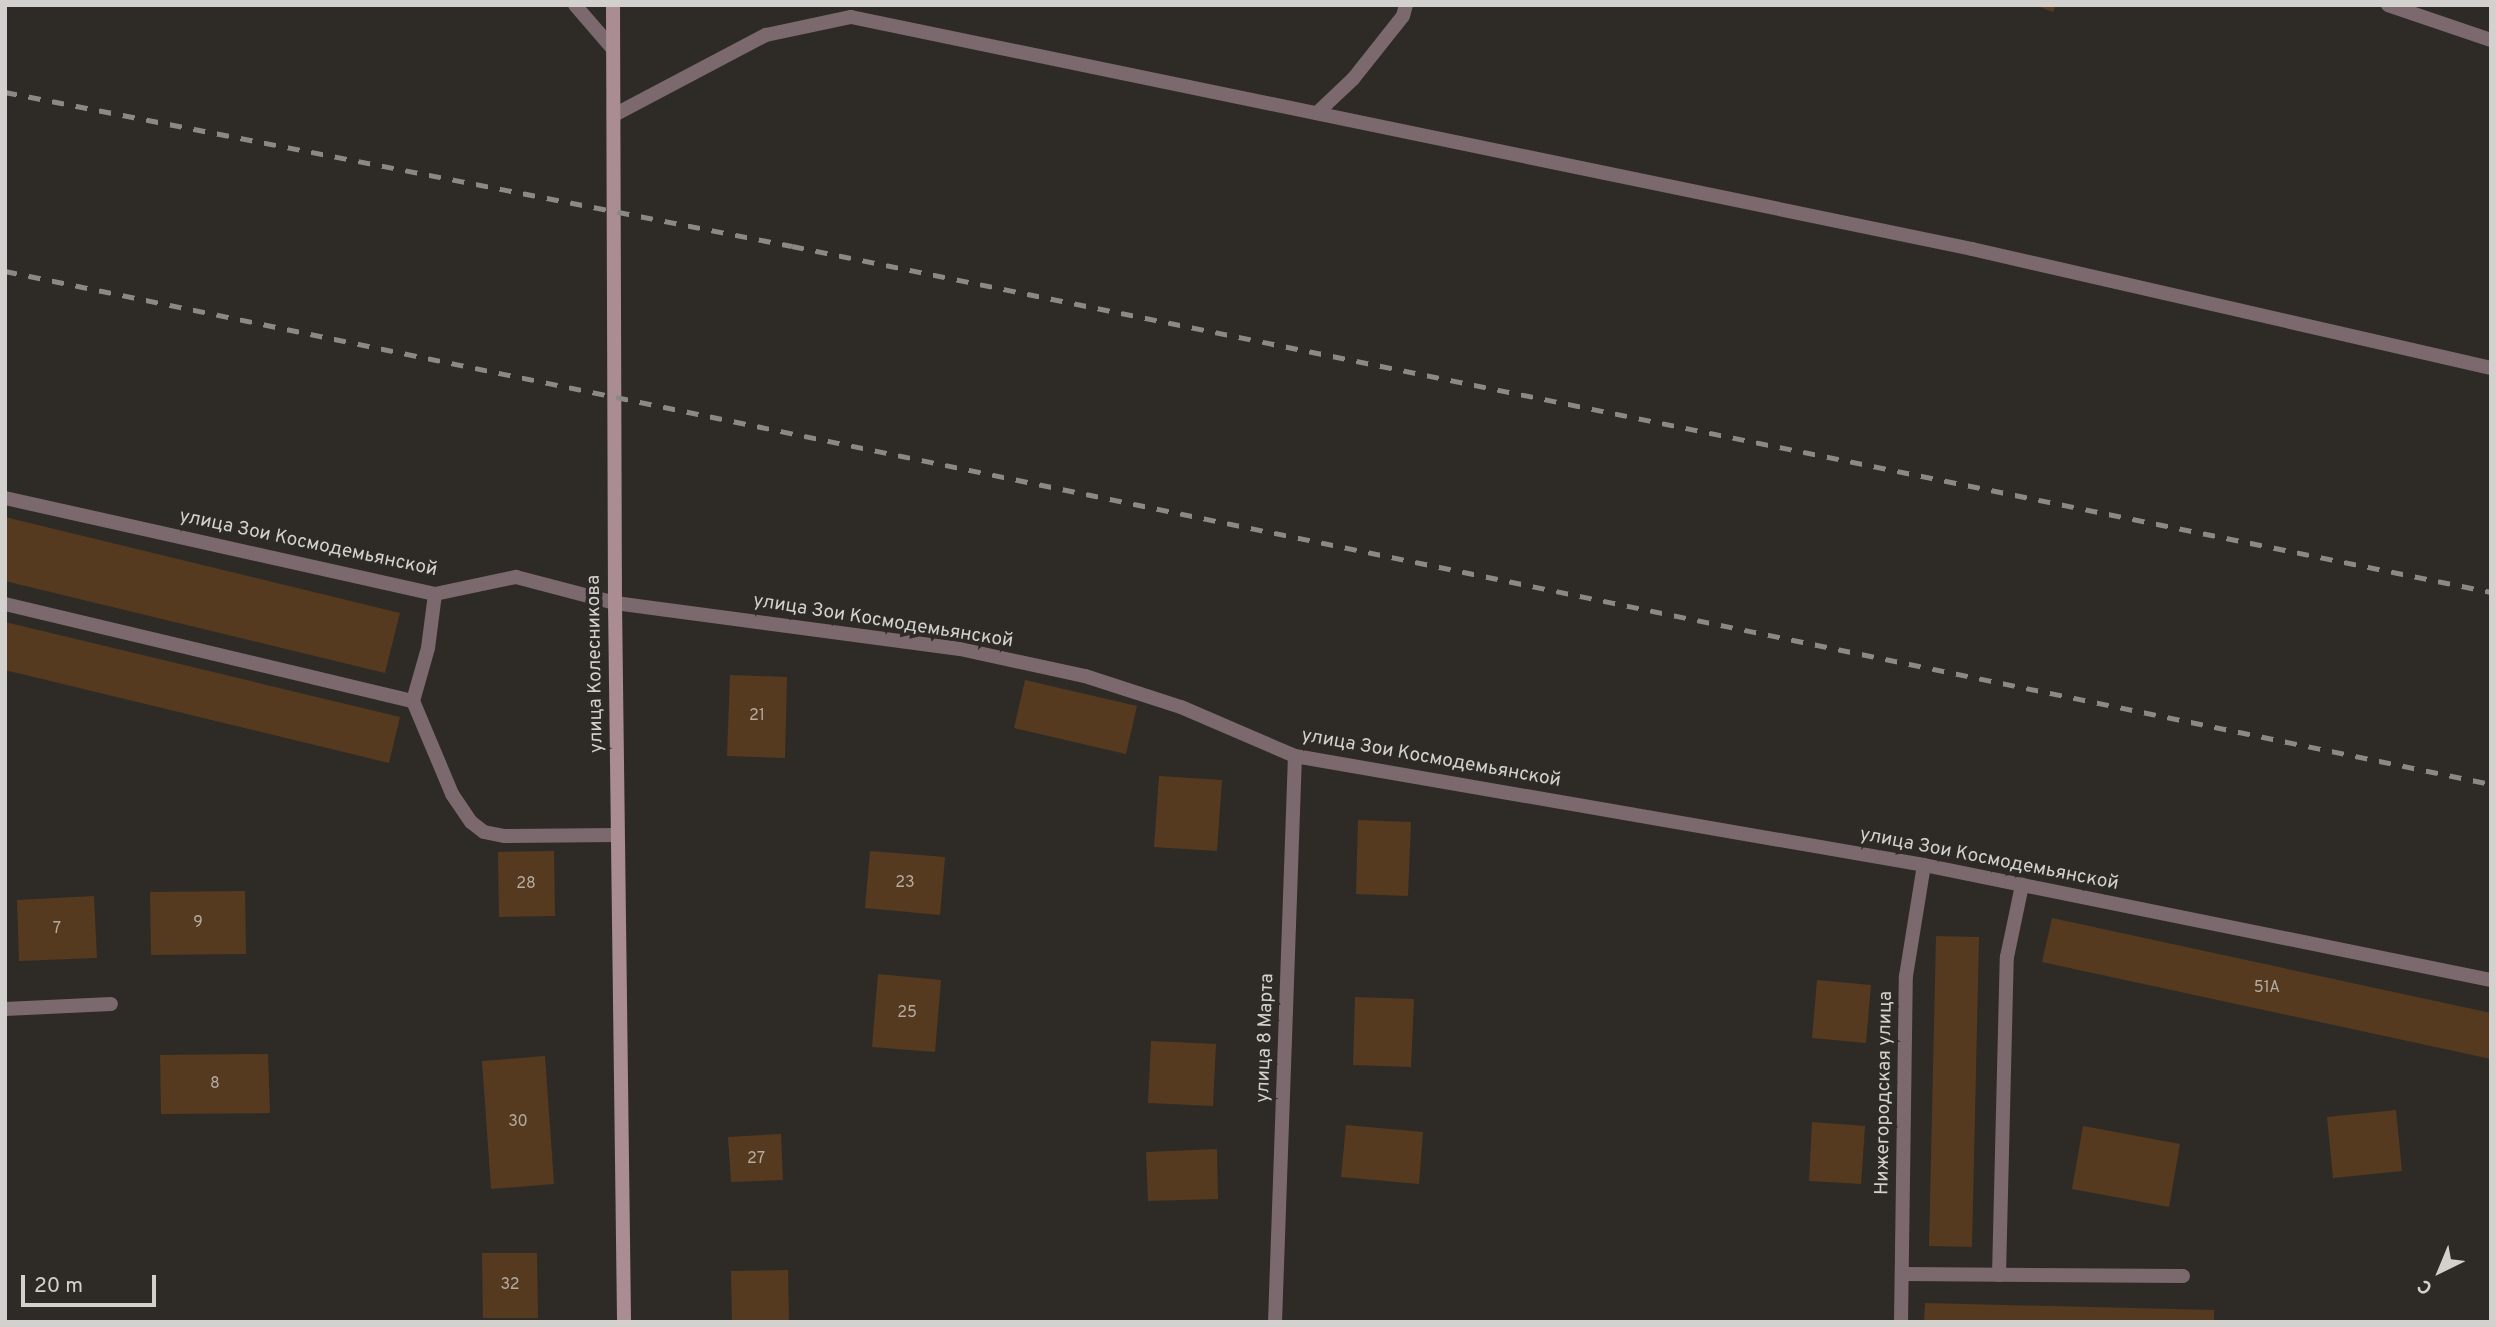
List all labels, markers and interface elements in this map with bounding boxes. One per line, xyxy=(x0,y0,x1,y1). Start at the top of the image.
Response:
street label: улица Зои Космодемьянской xyxy=(177,505,439,583)
street label: улица Колесникова xyxy=(583,575,609,753)
street label: улица Зои Космодемьянской xyxy=(751,590,1015,654)
house number: 21 xyxy=(749,706,765,726)
street label: улица Зои Космодемьянской xyxy=(1299,725,1563,793)
street label: улица Зои Космодемьянской xyxy=(1858,824,2120,896)
house number: 23 xyxy=(895,873,915,893)
house number: 28 xyxy=(516,874,536,894)
house number: 9 xyxy=(193,913,203,933)
house number: 7 xyxy=(53,919,61,939)
street label: улица 8 Марта xyxy=(1252,973,1280,1103)
house number: 51А xyxy=(2254,978,2280,998)
street label: Нижегородская улица xyxy=(1872,991,1898,1195)
house number: 25 xyxy=(897,1003,917,1023)
house number: 8 xyxy=(210,1074,220,1094)
house number: 30 xyxy=(508,1112,528,1132)
house number: 27 xyxy=(747,1149,765,1169)
north arrow xyxy=(2405,1236,2475,1306)
scale bar xyxy=(24,1260,159,1304)
text: 20 m xyxy=(34,1273,83,1300)
text: С xyxy=(2413,1273,2438,1299)
house number: 32 xyxy=(500,1275,520,1295)

